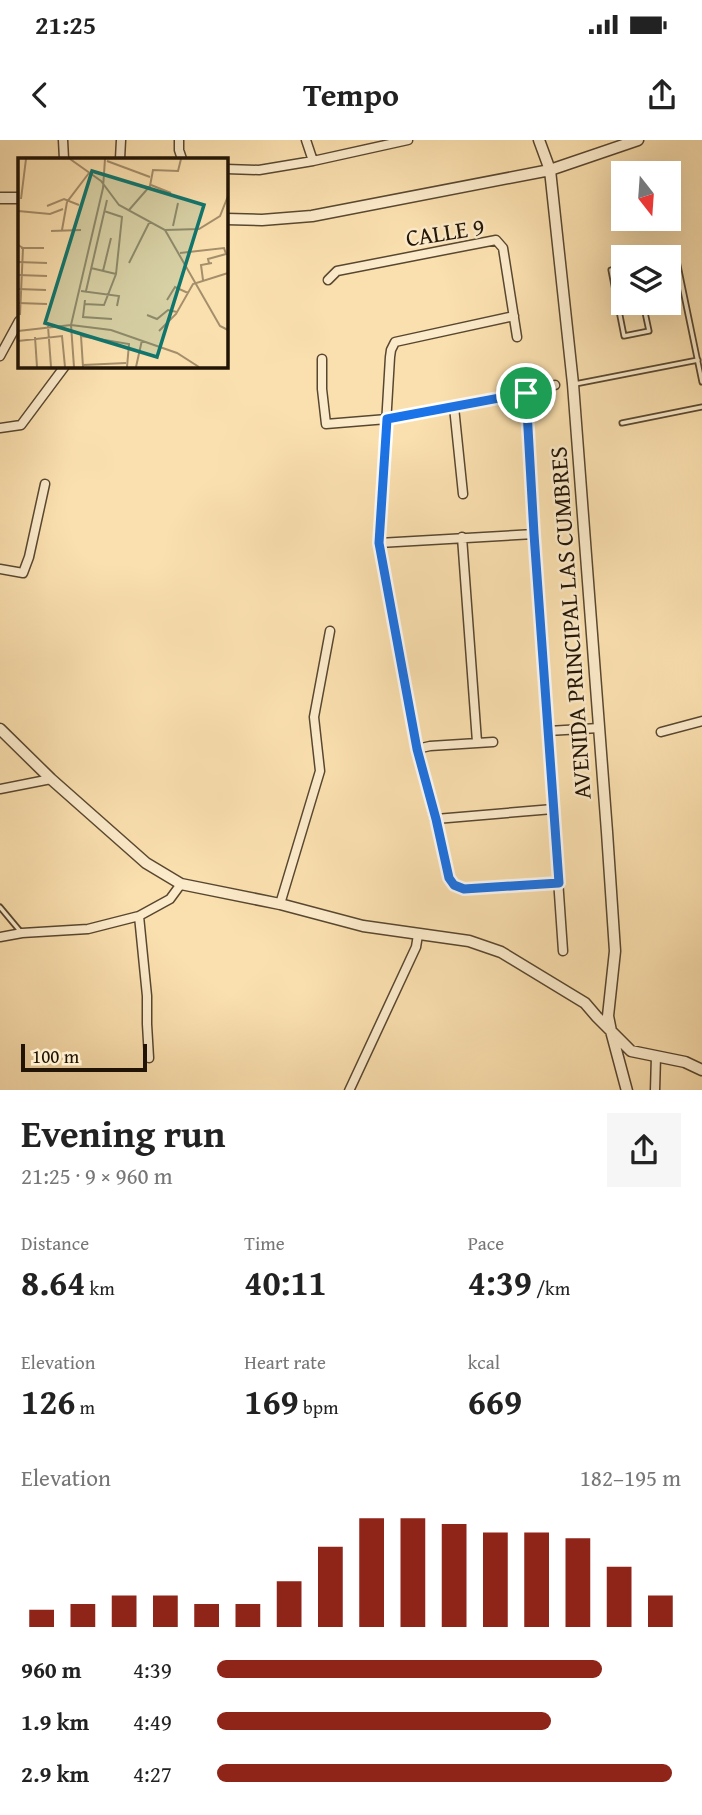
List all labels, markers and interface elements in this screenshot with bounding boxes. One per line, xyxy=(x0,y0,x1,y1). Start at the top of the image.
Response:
text: 21:25 xyxy=(35,5,96,44)
text: Tempo xyxy=(303,71,399,118)
icon: back xyxy=(21,76,59,114)
icon: share xyxy=(643,76,681,114)
inset map xyxy=(18,158,228,368)
north arrow xyxy=(611,161,681,231)
map controls xyxy=(611,161,681,315)
street label: CALLE 9 xyxy=(403,209,487,255)
button: layers xyxy=(611,245,681,315)
pin xyxy=(496,363,556,423)
icon: arrive xyxy=(507,374,545,412)
street label: AVENIDA PRINCIPAL LAS CUMBRES xyxy=(540,445,600,801)
scale bar xyxy=(21,1042,147,1073)
text: 100 m xyxy=(32,1042,79,1070)
text: Evening run xyxy=(21,1105,225,1161)
button: share xyxy=(607,1113,681,1187)
text: 21:25 · 9 × 960 m xyxy=(21,1159,173,1192)
text: Distance xyxy=(21,1229,89,1257)
text: Time xyxy=(244,1229,285,1257)
text: Pace xyxy=(468,1229,504,1257)
text: 8.64 xyxy=(21,1257,85,1308)
text: 40:11 xyxy=(244,1257,327,1308)
text: 4:39 xyxy=(468,1257,532,1308)
text: km xyxy=(85,1274,115,1302)
text: /km xyxy=(532,1274,570,1302)
text: Elevation xyxy=(21,1348,95,1376)
text: Heart rate xyxy=(244,1348,326,1376)
text: kcal xyxy=(468,1348,500,1376)
text: 126 xyxy=(21,1376,75,1427)
text: 169 xyxy=(244,1376,299,1427)
text: 669 xyxy=(468,1376,522,1427)
text: m xyxy=(75,1393,95,1421)
text: bpm xyxy=(299,1393,339,1421)
text: Elevation xyxy=(21,1461,111,1494)
text: 182–195 m xyxy=(580,1461,681,1494)
text: 960 m xyxy=(21,1653,82,1686)
text: 4:39 xyxy=(133,1653,172,1686)
text: 1.9 km xyxy=(21,1705,89,1738)
text: 4:49 xyxy=(133,1705,172,1738)
text: 2.9 km xyxy=(21,1757,89,1790)
text: 4:27 xyxy=(133,1757,172,1790)

